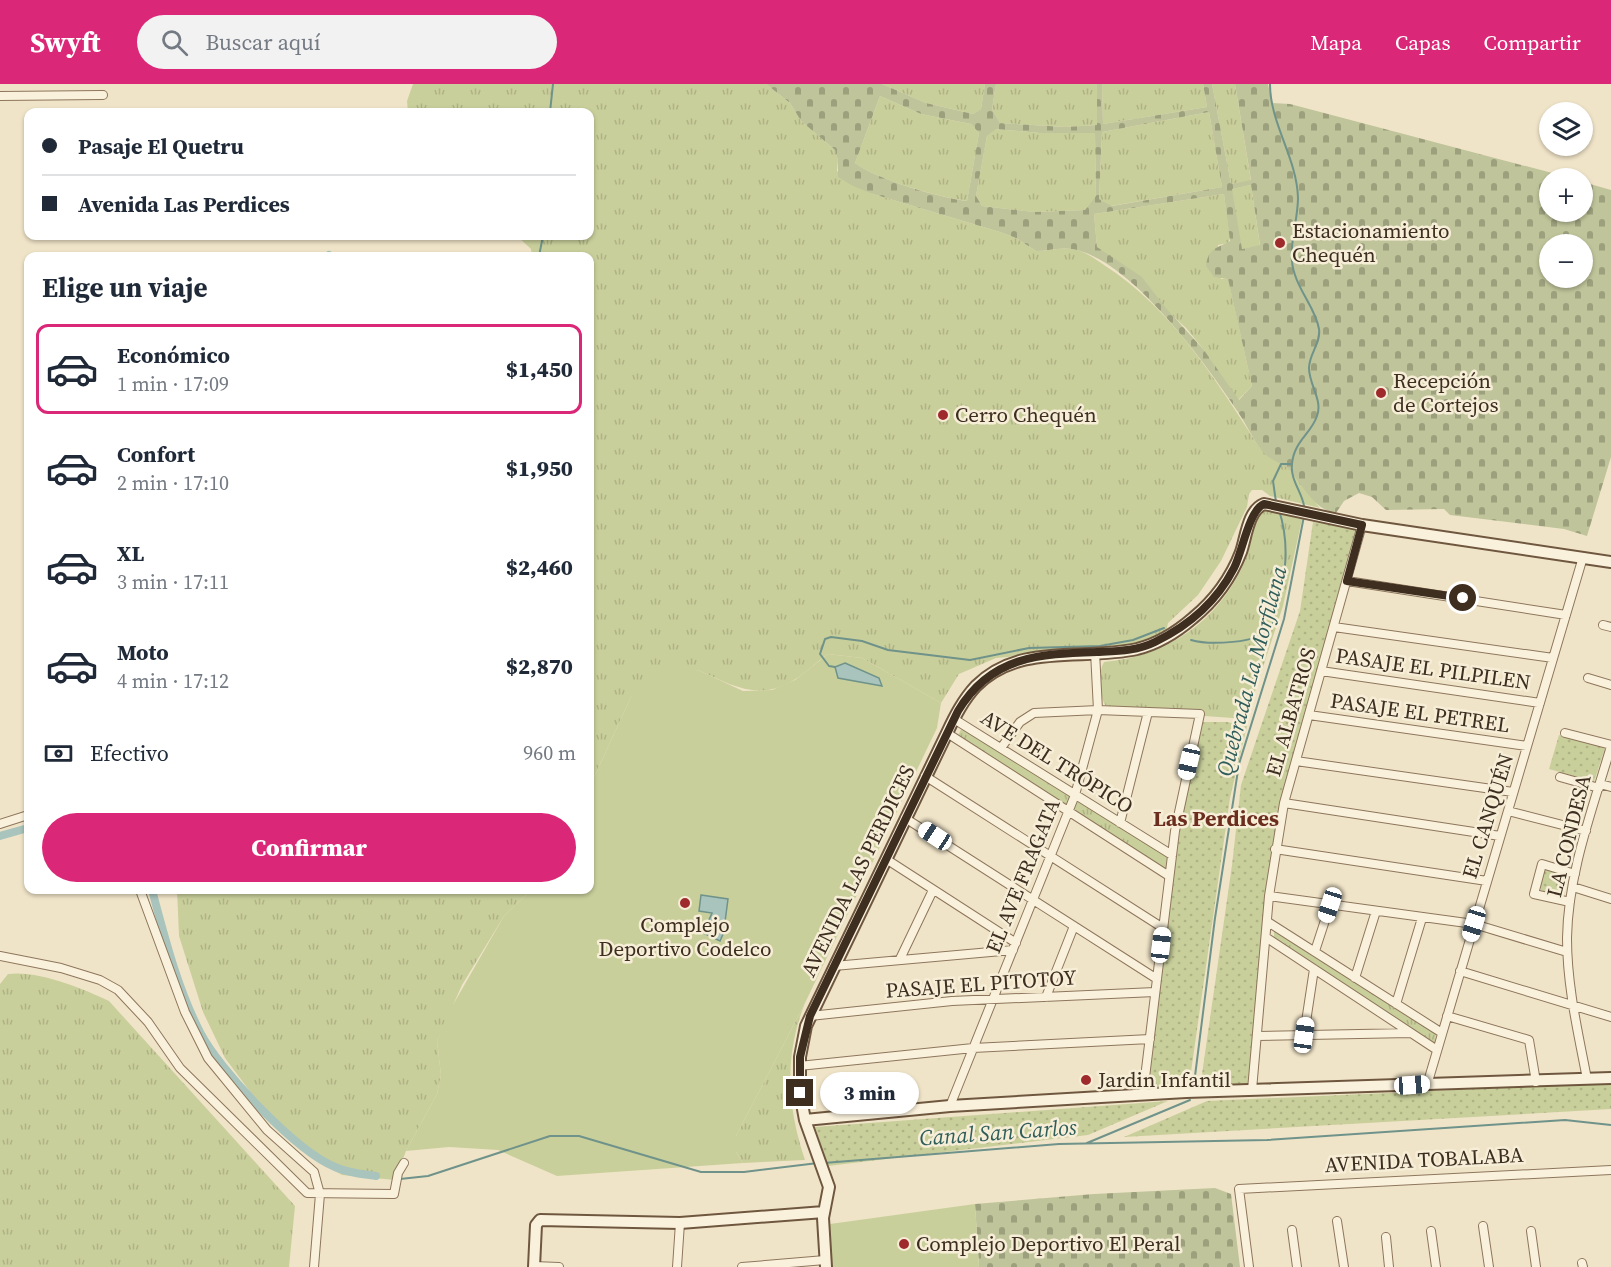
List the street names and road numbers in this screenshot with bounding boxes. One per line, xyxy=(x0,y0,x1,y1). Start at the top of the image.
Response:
street label: PASAJE EL PILPILEN xyxy=(1334,640,1532,697)
street label: EL ALBATROS xyxy=(1258,644,1323,780)
street label: PASAJE EL PETREL xyxy=(1329,686,1512,739)
street label: AVE DEL TRÓPICO xyxy=(975,703,1139,820)
street label: EL CANQUÉN xyxy=(1455,750,1520,882)
street label: AVENIDA LAS PERDICES xyxy=(794,760,922,982)
street label: LA CONDESA xyxy=(1539,771,1598,900)
street label: EL AVE FRAGATA xyxy=(978,794,1067,957)
street label: PASAJE EL PITOTOY xyxy=(885,962,1078,1005)
street label: AVENIDA TOBALABA xyxy=(1324,1140,1524,1179)

